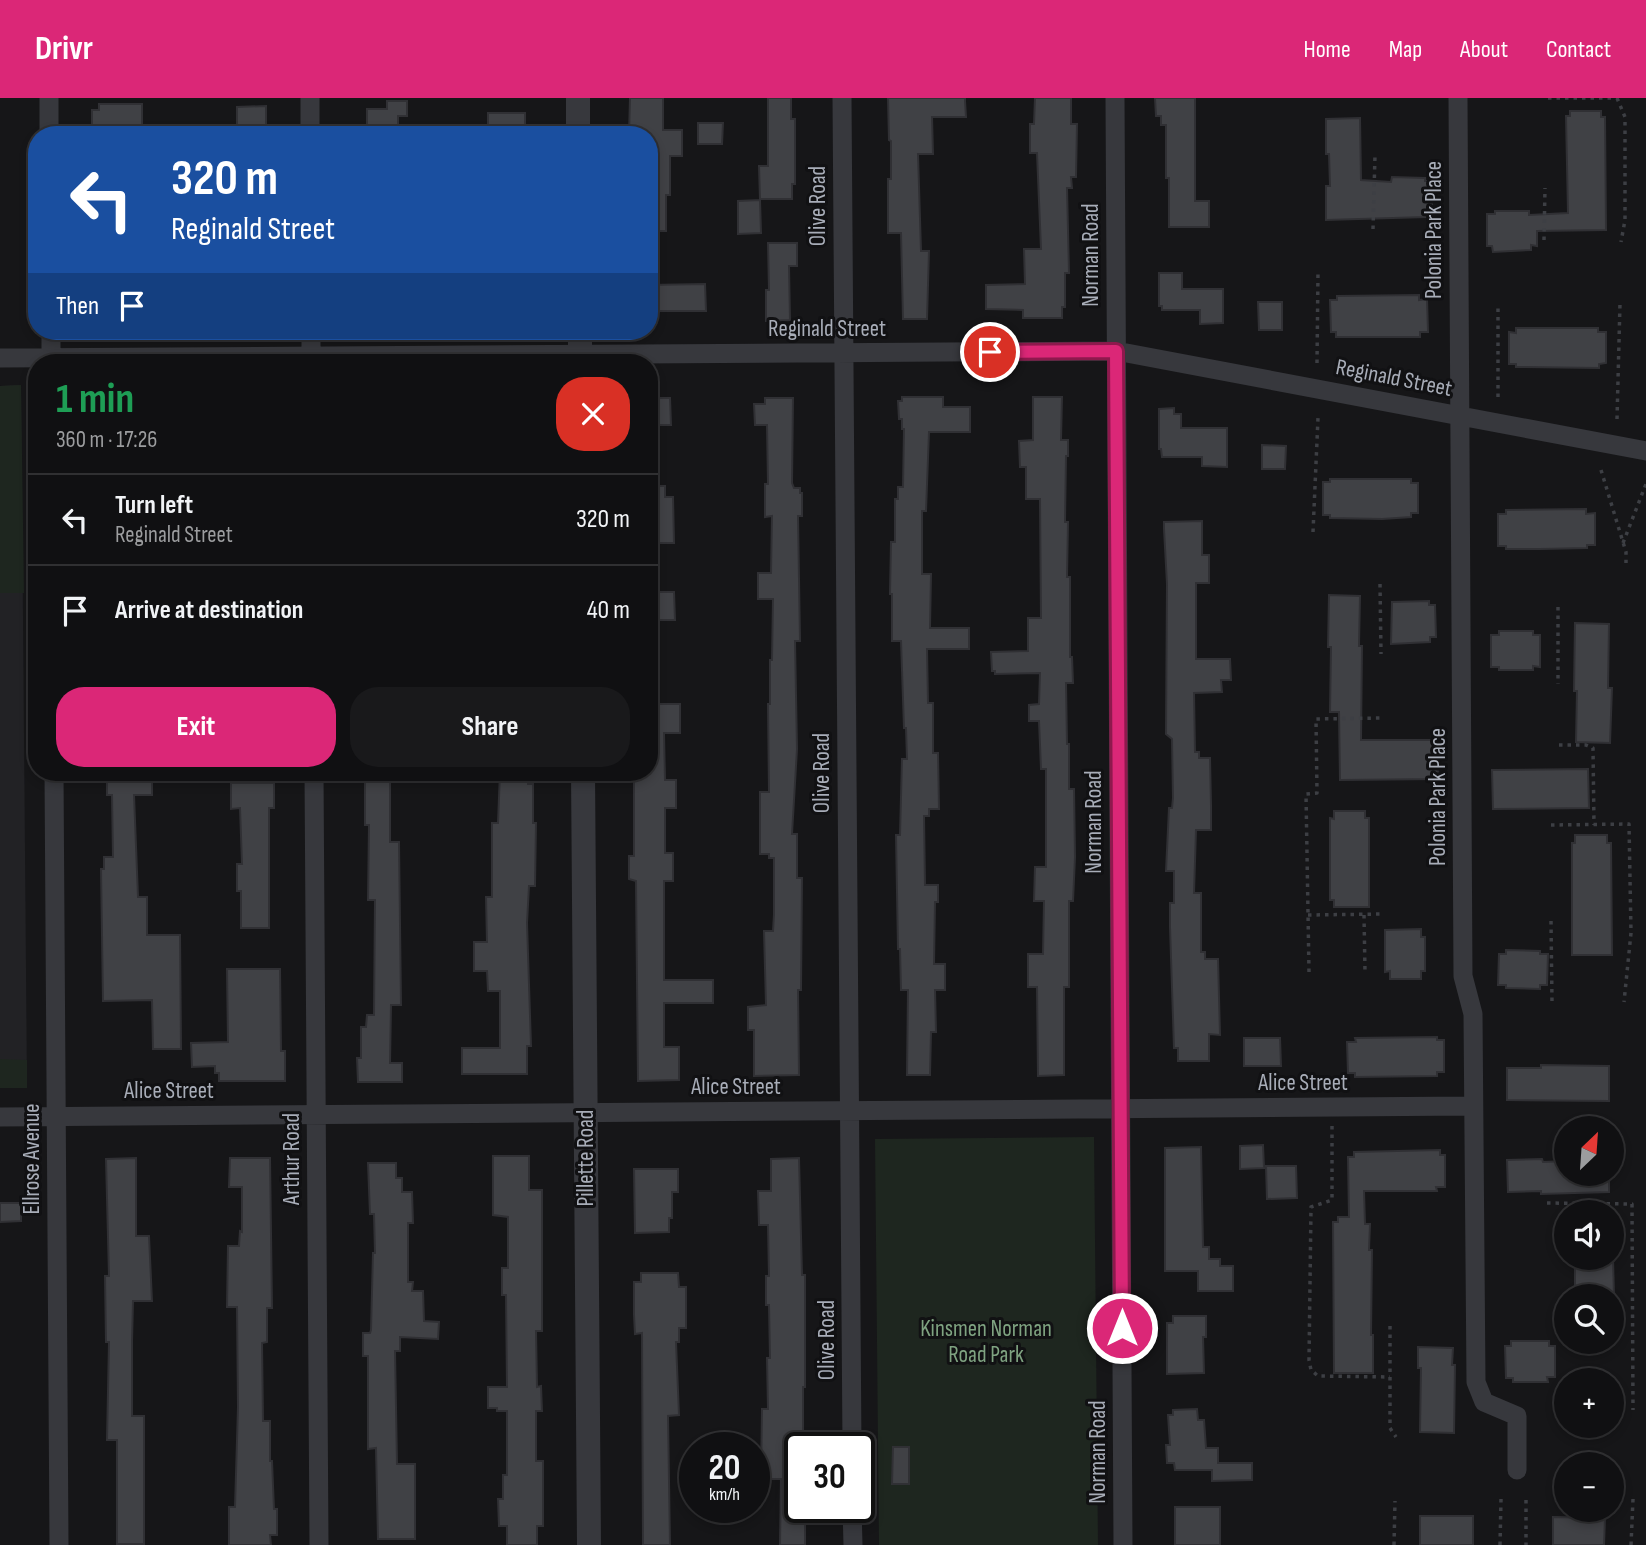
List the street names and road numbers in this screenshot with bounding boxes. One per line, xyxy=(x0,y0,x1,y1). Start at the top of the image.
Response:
street label: Polonia Park Place xyxy=(1420,161,1448,299)
street label: Olive Road xyxy=(804,166,832,246)
street label: Norman Road xyxy=(1077,203,1105,307)
street label: Reginald Street xyxy=(768,315,886,343)
street label: Reginald Street xyxy=(1334,353,1454,403)
street label: Polonia Park Place xyxy=(1424,728,1452,866)
street label: Olive Road xyxy=(808,733,836,813)
street label: Norman Road xyxy=(1080,770,1108,874)
street label: Alice Street xyxy=(1257,1069,1348,1097)
street label: Alice Street xyxy=(690,1073,781,1101)
street label: Alice Street xyxy=(123,1077,214,1105)
street label: Ellrose Avenue xyxy=(18,1103,46,1215)
street label: Pillette Road xyxy=(572,1110,600,1206)
street label: Arthur Road xyxy=(278,1113,306,1206)
street label: Olive Road xyxy=(813,1300,841,1380)
street label: Norman Road xyxy=(1084,1400,1112,1504)

